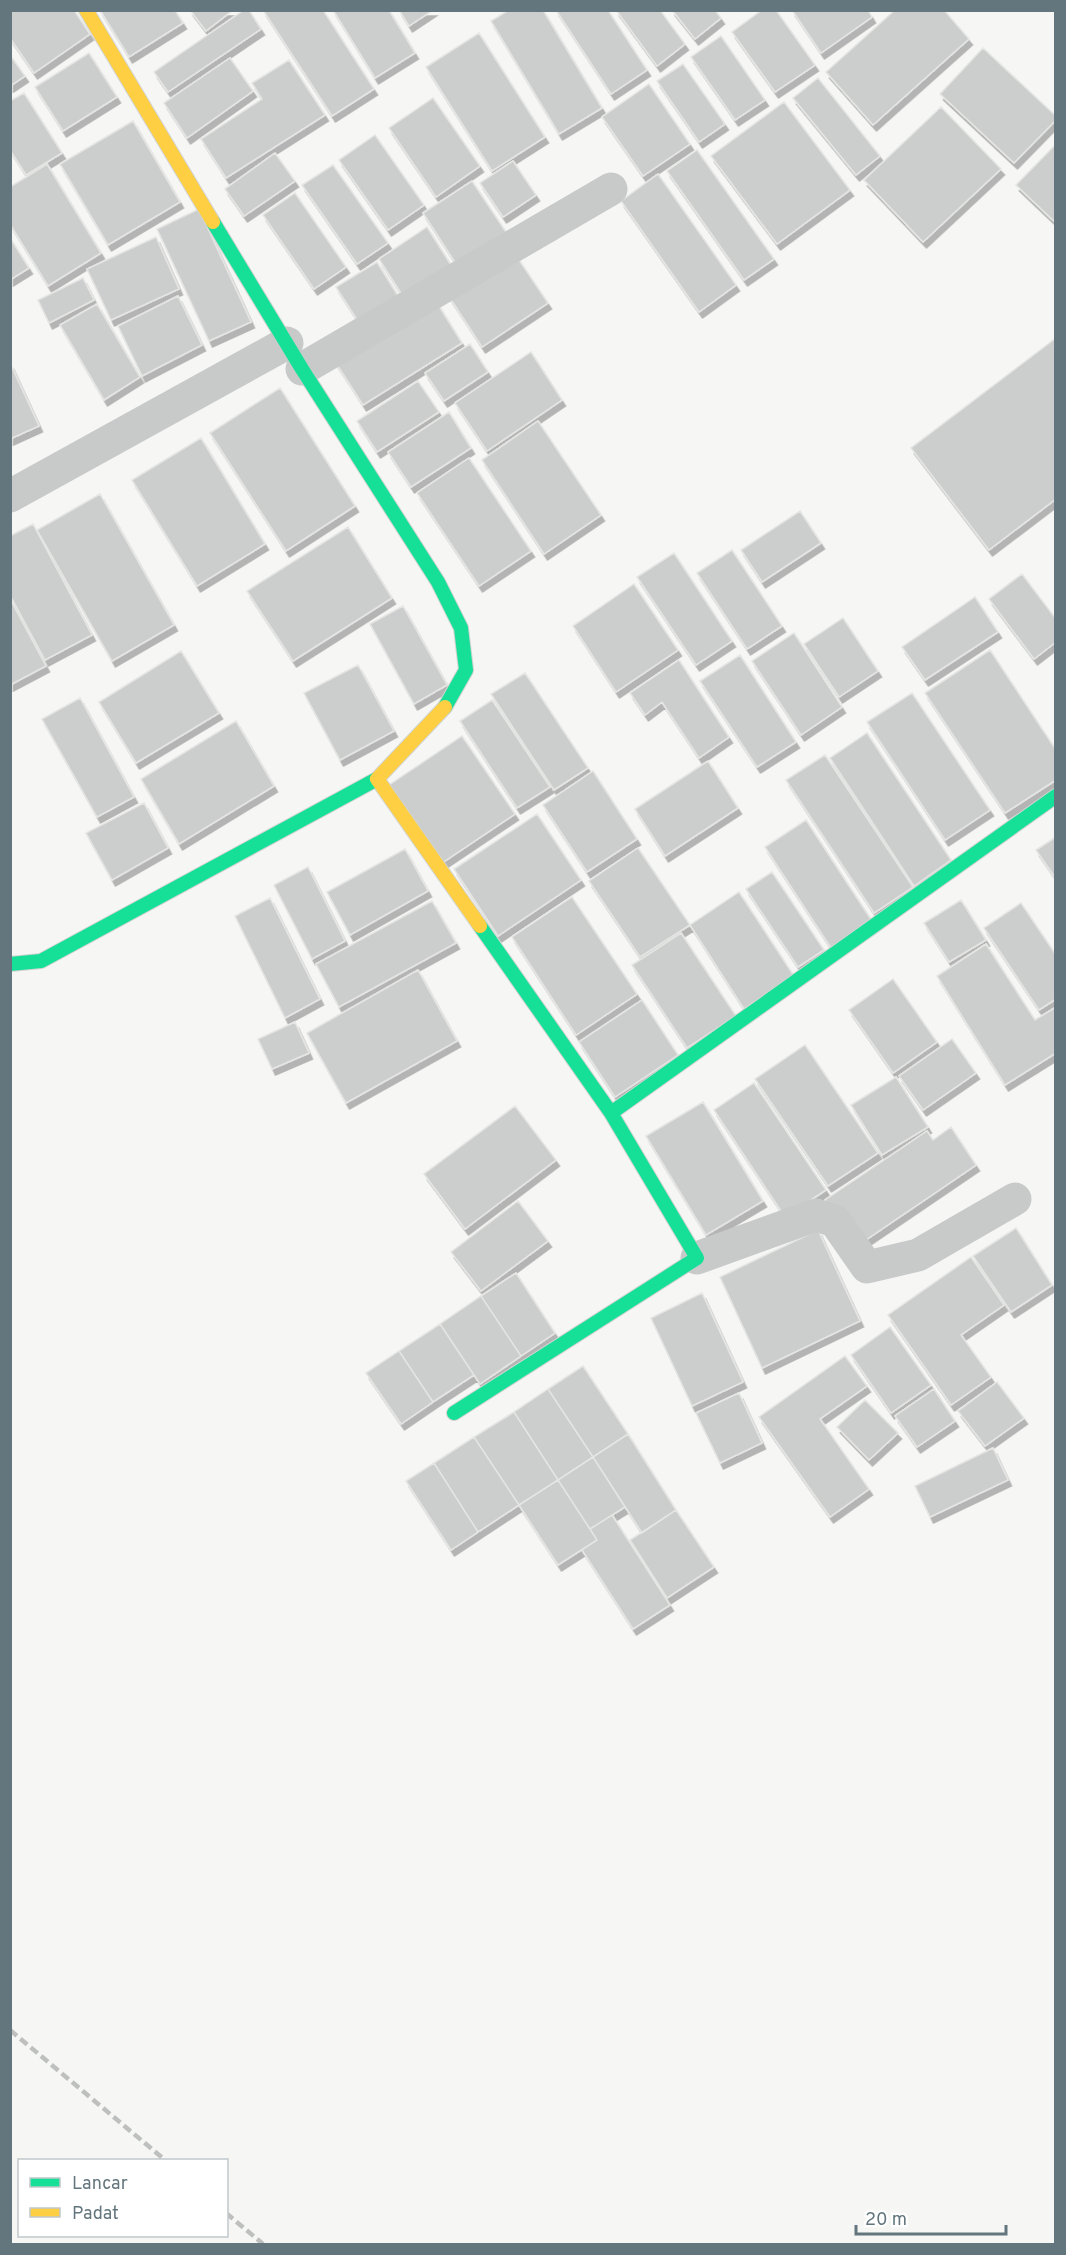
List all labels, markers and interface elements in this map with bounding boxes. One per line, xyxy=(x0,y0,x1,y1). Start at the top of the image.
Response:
legend xyxy=(18,2159,228,2237)
text: Lancar xyxy=(72,2173,128,2196)
scale bar xyxy=(856,2198,1006,2236)
text: Padat xyxy=(72,2203,119,2226)
text: 20 m xyxy=(865,2209,907,2232)

